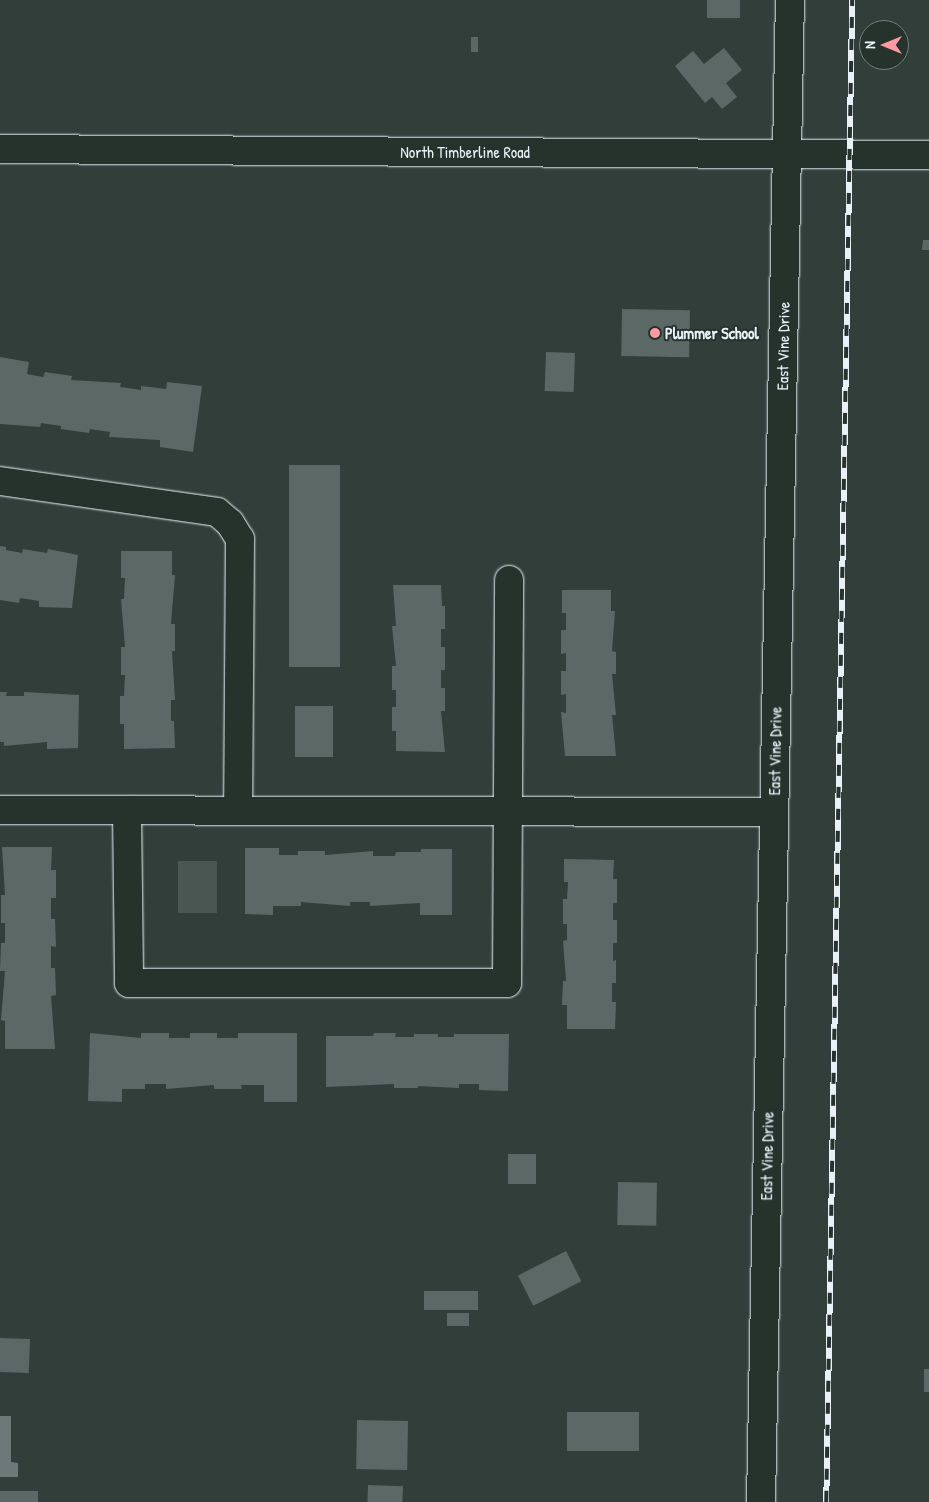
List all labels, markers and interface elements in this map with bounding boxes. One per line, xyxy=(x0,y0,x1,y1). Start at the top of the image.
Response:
north arrow xyxy=(859,20,909,70)
text: N xyxy=(860,41,879,49)
street label: North Timberline Road xyxy=(400,142,530,162)
street label: East Vine Drive xyxy=(773,302,793,390)
place label: Plummer School xyxy=(665,323,759,343)
marker: Plummer School xyxy=(649,327,661,339)
street label: East Vine Drive xyxy=(765,707,785,795)
street label: East Vine Drive xyxy=(757,1112,777,1200)

